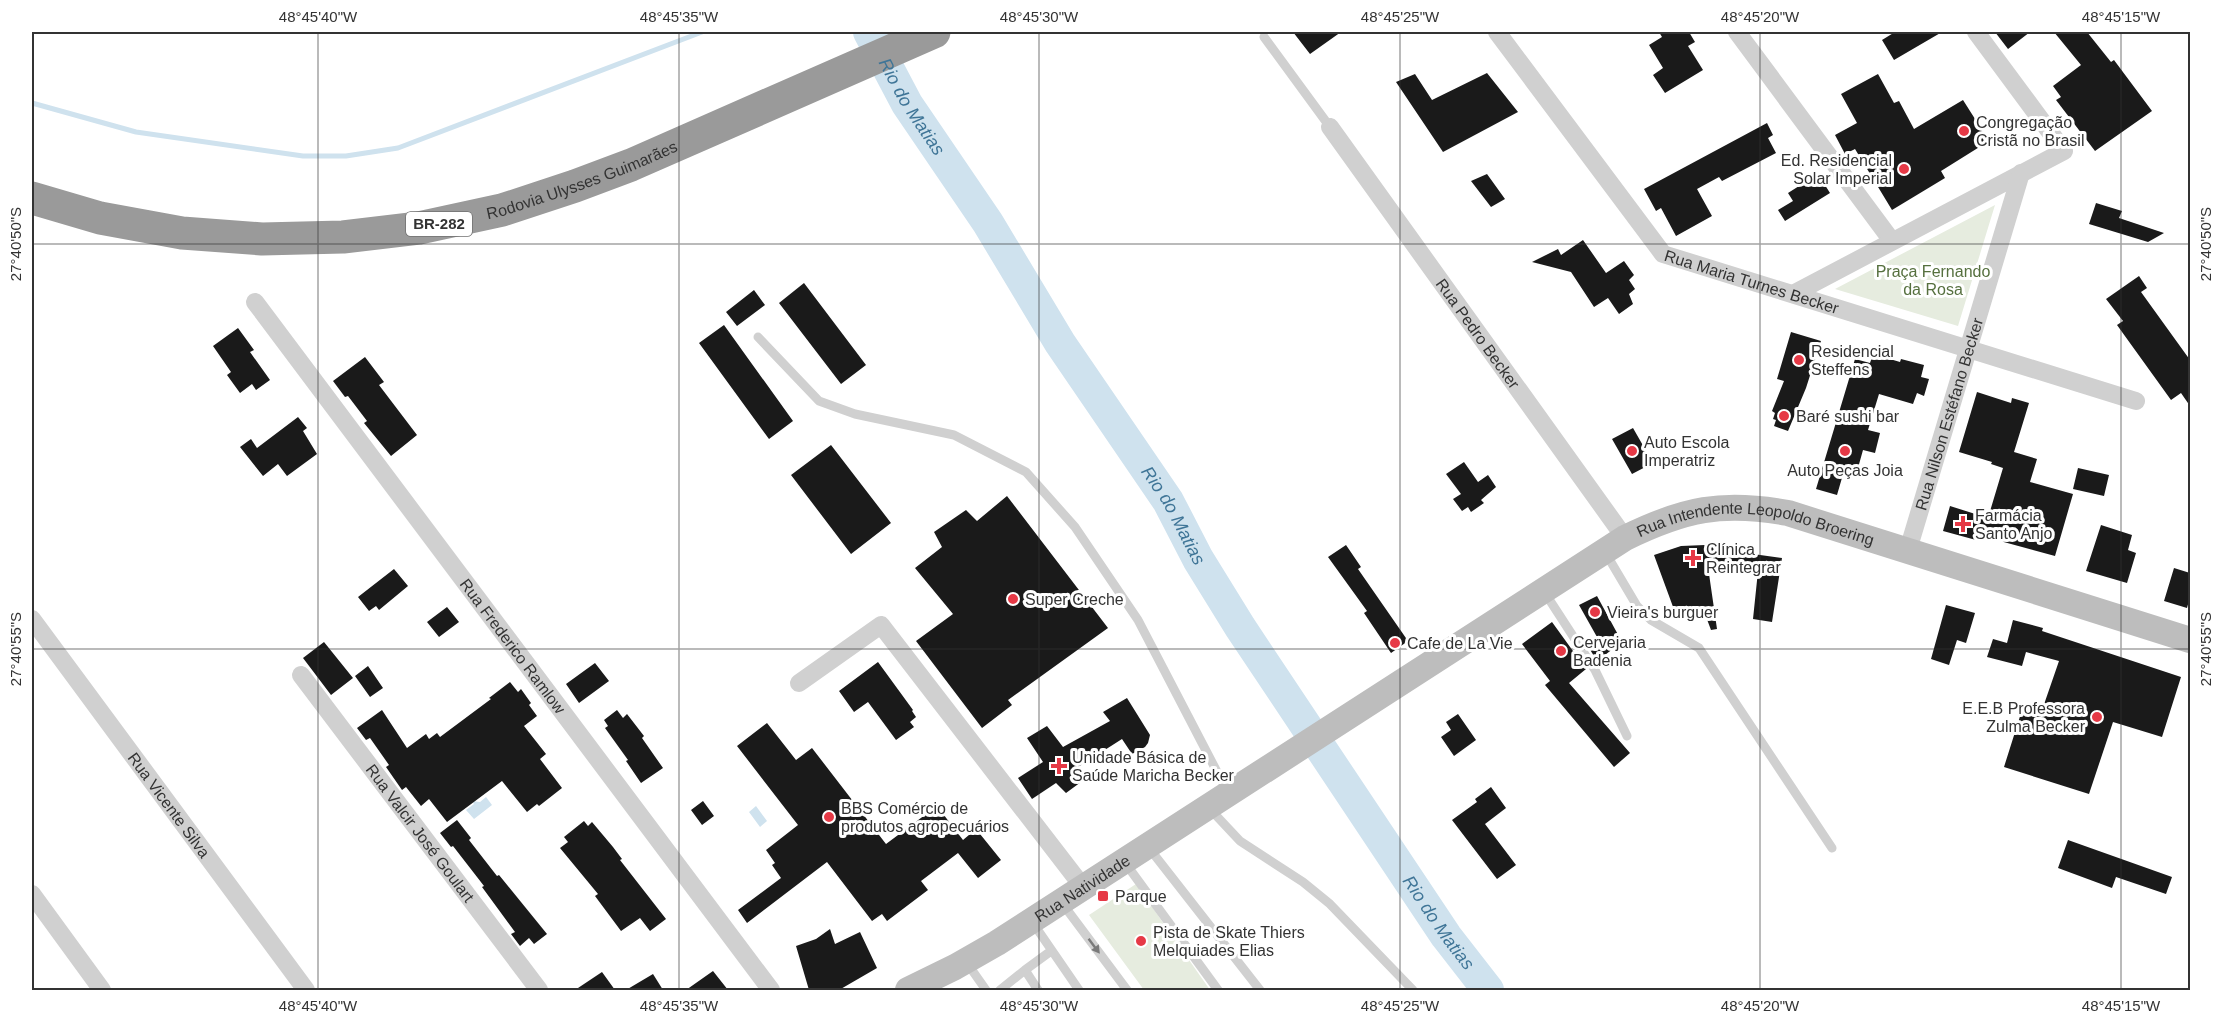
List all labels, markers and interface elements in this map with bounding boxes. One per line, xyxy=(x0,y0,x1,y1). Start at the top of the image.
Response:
text: 48°45'40"W xyxy=(279,8,358,25)
text: 48°45'35"W xyxy=(640,8,719,25)
text: 48°45'30"W xyxy=(1000,8,1079,25)
text: 48°45'25"W xyxy=(1361,8,1440,25)
text: 48°45'20"W xyxy=(1721,8,1800,25)
text: 48°45'15"W xyxy=(2082,8,2161,25)
water label: Rio do Matias xyxy=(875,55,949,159)
place label: Congregação Cristã no Brasil xyxy=(1976,114,2084,149)
marker: Congregação Cristã no Brasil xyxy=(1957,124,1971,138)
street label: Rodovia Ulysses Guimarães xyxy=(485,138,680,222)
place label: Ed. Residencial Solar Imperial xyxy=(1781,152,1892,187)
marker: Ed. Residencial Solar Imperial xyxy=(1897,162,1911,176)
text: 27°40'50"S xyxy=(7,207,24,281)
text: 27°40'50"S xyxy=(2197,207,2214,281)
road number: BR-282 xyxy=(406,212,472,236)
street label: Rua Maria Turnes Becker xyxy=(1662,247,1841,317)
park label: Praça Fernando da Rosa xyxy=(1876,263,1990,298)
street label: Rua Pedro Becker xyxy=(1433,276,1523,392)
street label: Rua Nilson Estéfano Becker xyxy=(1912,315,1986,512)
place label: Residencial Steffens xyxy=(1811,343,1894,378)
marker: Residencial Steffens xyxy=(1792,353,1806,367)
place label: Baré sushi bar xyxy=(1796,408,1900,425)
marker: Baré sushi bar xyxy=(1777,409,1791,423)
place label: Auto Escola Imperatriz xyxy=(1644,434,1729,469)
marker: Auto Escola Imperatriz xyxy=(1625,444,1639,458)
marker: Auto Peças Joia xyxy=(1838,444,1852,458)
place label: Auto Peças Joia xyxy=(1787,462,1903,479)
water label: Rio do Matias xyxy=(1137,463,1209,569)
text: Rua Intendente Leopoldo Broering xyxy=(1634,500,1876,549)
place label: Farmácia Santo Anjo xyxy=(1975,507,2053,542)
marker: Farmácia Santo Anjo xyxy=(1956,517,1970,531)
street label: Rua Intendente Leopoldo Broering xyxy=(1634,527,1878,551)
place label: Clínica Reintegrar xyxy=(1706,541,1781,576)
marker: Clínica Reintegrar xyxy=(1684,549,1702,567)
street label: Rua Frederico Ramlow xyxy=(457,576,569,717)
place label: Super Creche xyxy=(1025,591,1124,608)
marker: Super Creche xyxy=(1006,592,1020,606)
place label: Vieira's burguer xyxy=(1607,604,1719,621)
marker: Vieira's burguer xyxy=(1588,605,1602,619)
text: 27°40'55"S xyxy=(7,612,24,686)
text: 27°40'55"S xyxy=(2197,612,2214,686)
place label: Cervejaria Badenia xyxy=(1573,634,1646,669)
place label: Cafe de La Vie xyxy=(1407,635,1513,652)
marker: Cafe de La Vie xyxy=(1388,636,1402,650)
marker: Cervejaria Badenia xyxy=(1554,644,1568,658)
place label: E.E.B Professora Zulma Becker xyxy=(1962,700,2086,735)
marker: E.E.B Professora Zulma Becker xyxy=(2090,710,2104,724)
street label: Rua Vicente Silva xyxy=(125,749,213,861)
place label: Unidade Básica de Saúde Maricha Becker xyxy=(1072,749,1235,784)
marker: Unidade Básica de Saúde Maricha Becker xyxy=(1050,757,1068,775)
street label: Rua Valcir José Goulart xyxy=(363,761,478,906)
place label: BBS Comércio de produtos agropecuários xyxy=(841,800,1009,835)
marker: BBS Comércio de produtos agropecuários xyxy=(822,810,836,824)
street label: Rua Natividade xyxy=(1032,852,1133,925)
water label: Rio do Matias xyxy=(1399,872,1478,974)
place label: Parque xyxy=(1115,888,1167,905)
marker: Parque xyxy=(1096,889,1110,903)
place label: Pista de Skate Thiers Melquiades Elias xyxy=(1153,924,1305,959)
marker: Pista de Skate Thiers Melquiades Elias xyxy=(1134,934,1148,948)
one-way arrow xyxy=(1088,937,1100,953)
text: 48°45'40"W xyxy=(279,997,358,1014)
text: 48°45'35"W xyxy=(640,997,719,1014)
text: 48°45'30"W xyxy=(1000,997,1079,1014)
text: 48°45'25"W xyxy=(1361,997,1440,1014)
text: 48°45'20"W xyxy=(1721,997,1800,1014)
text: 48°45'15"W xyxy=(2082,997,2161,1014)

